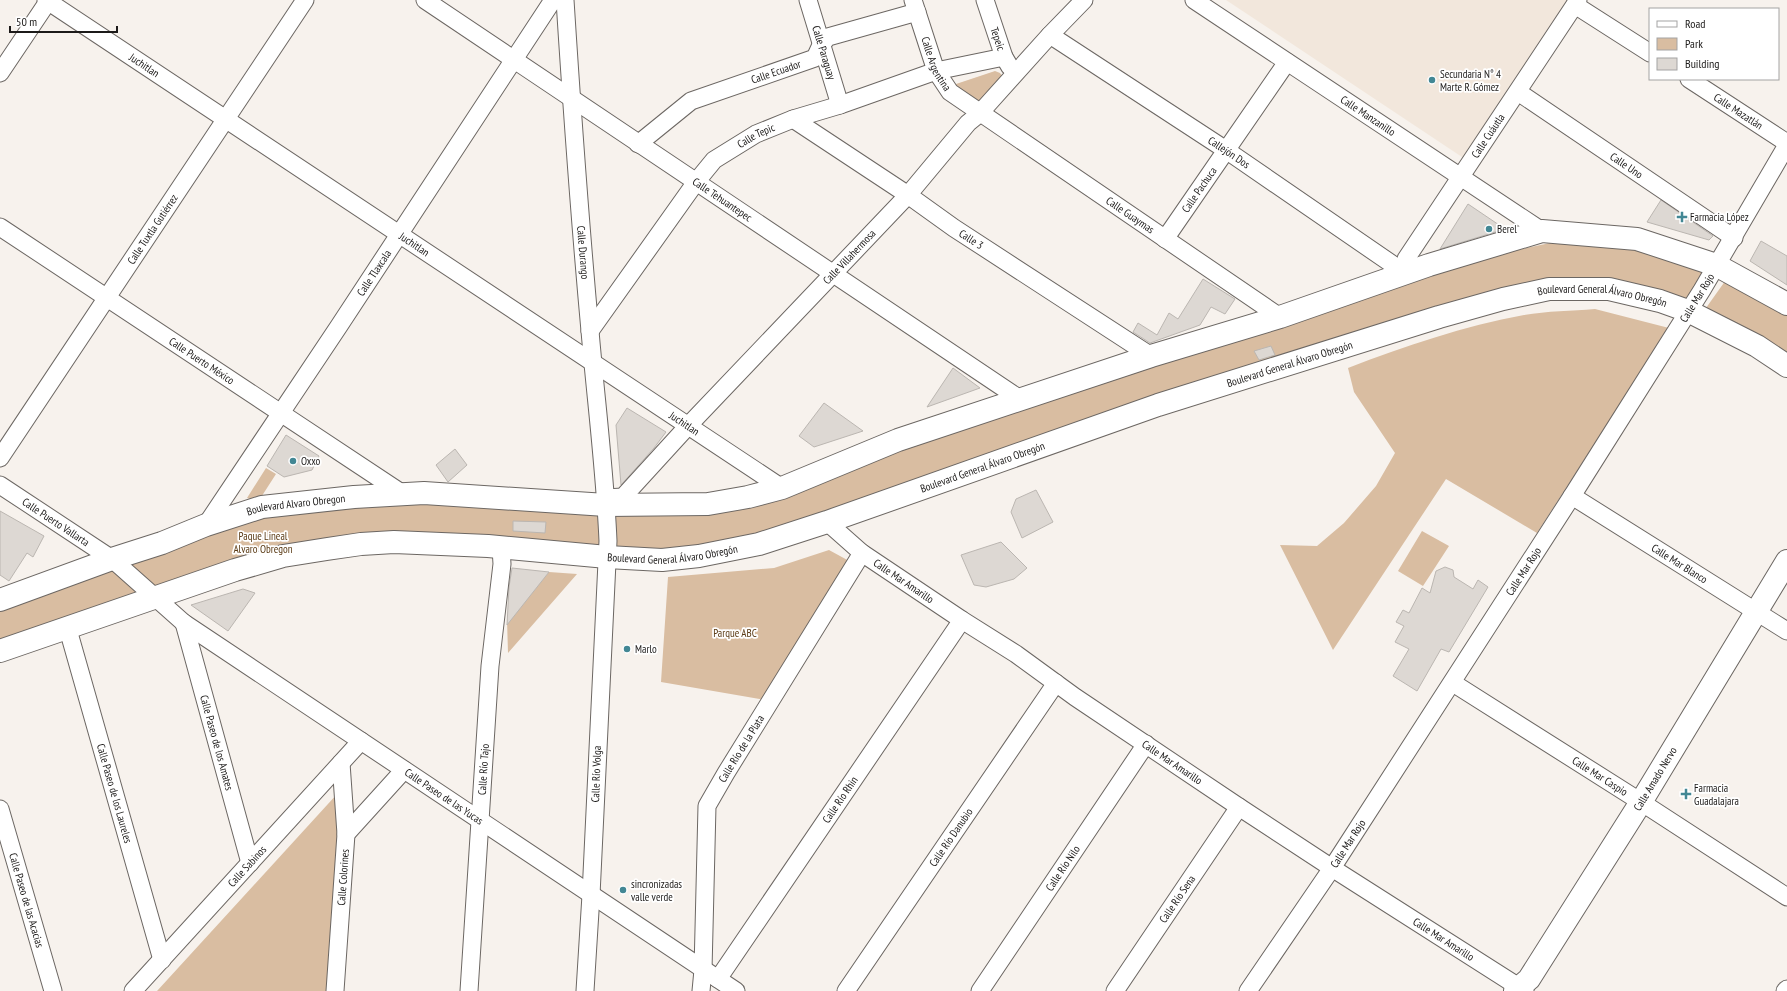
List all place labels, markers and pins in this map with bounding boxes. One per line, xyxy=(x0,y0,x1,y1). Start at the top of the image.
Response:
place label: Secundaria N° 4 Marte R. Gómez xyxy=(1440,67,1501,94)
marker: Secundaria N° 4 Marte R. Gómez xyxy=(1427,75,1437,85)
place label: Farmacia López xyxy=(1690,210,1749,224)
marker: Farmacia López xyxy=(1677,212,1687,222)
place label: Berel xyxy=(1497,222,1517,236)
marker: Berel xyxy=(1484,224,1494,234)
place label: Oxxo xyxy=(301,454,320,468)
marker: Oxxo xyxy=(288,456,298,466)
place label: Marlo xyxy=(635,642,657,656)
marker: Marlo xyxy=(622,644,632,654)
place label: Farmacia Guadalajara xyxy=(1694,781,1739,808)
marker: Farmacia Guadalajara xyxy=(1681,789,1691,799)
place label: sincronizadas valle verde xyxy=(631,877,682,904)
marker: sincronizadas valle verde xyxy=(618,885,628,895)

